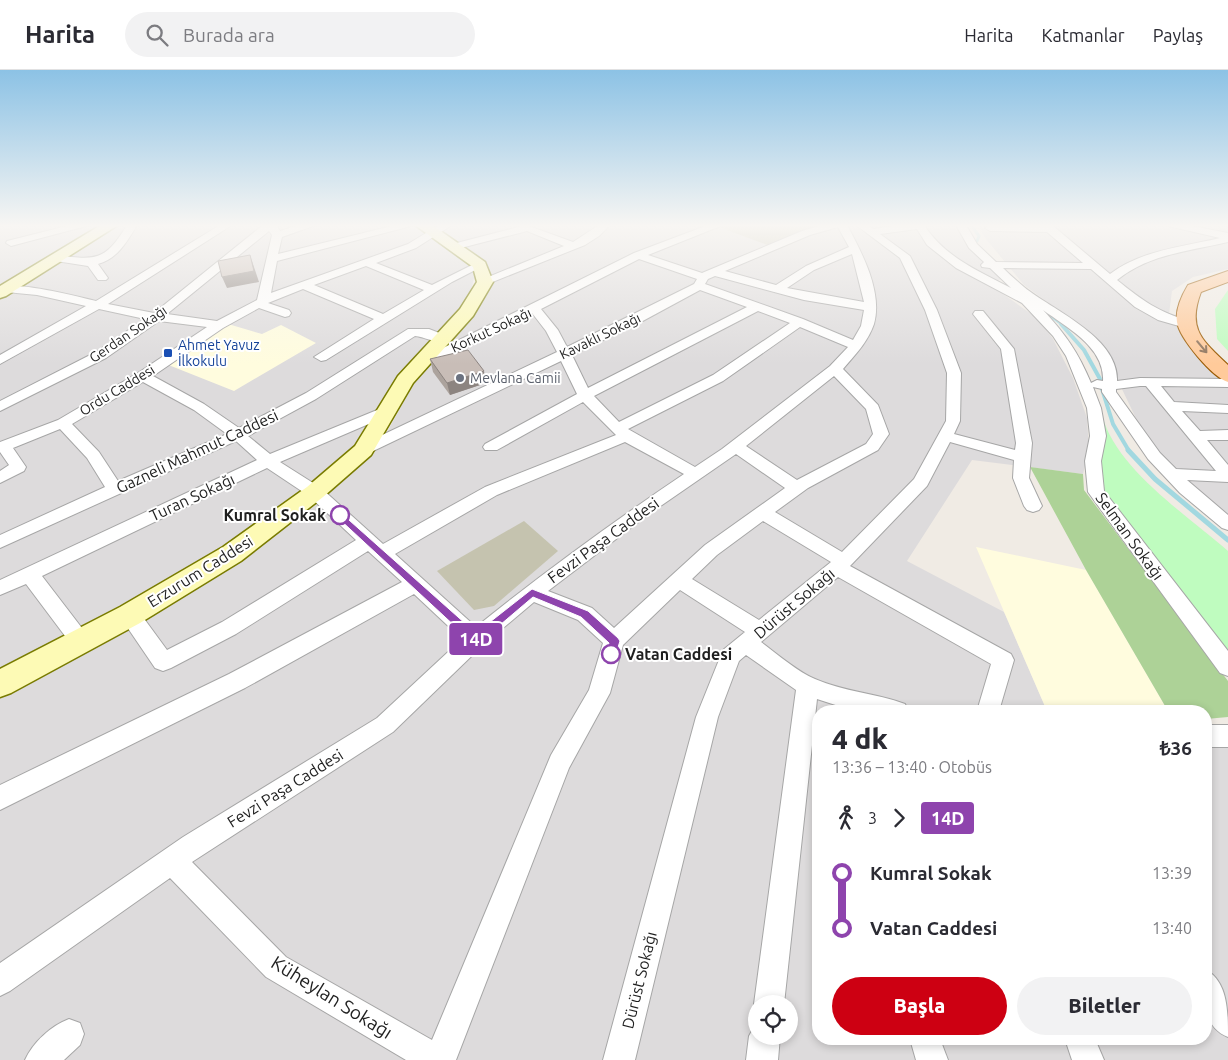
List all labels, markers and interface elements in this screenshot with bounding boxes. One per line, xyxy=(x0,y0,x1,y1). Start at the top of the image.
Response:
search box xyxy=(125,12,475,57)
text: Harita xyxy=(25,21,95,48)
icon: search xyxy=(143,21,171,49)
text: Burada ara xyxy=(183,24,275,46)
text: Harita xyxy=(964,25,1014,45)
text: Katmanlar xyxy=(1042,25,1125,45)
text: Paylaş xyxy=(1153,25,1203,45)
street label: Gerdan Sokağı xyxy=(86,302,170,366)
street label: Korkut Sokağı xyxy=(448,304,534,356)
street label: Kavaklı Sokağı xyxy=(557,309,643,363)
place label: Ahmet Yavuz İlkokulu xyxy=(178,337,260,369)
one-way arrow xyxy=(1196,341,1207,354)
marker: Ahmet Yavuz İlkokulu xyxy=(162,347,174,359)
street label: Ordu Caddesi xyxy=(76,361,158,419)
place label: Mevlana Camii xyxy=(470,370,561,386)
marker: Mevlana Camii xyxy=(454,372,466,384)
street label: Gazneli Mahmut Caddesi xyxy=(113,406,281,496)
street label: Turan Sokağı xyxy=(147,469,237,525)
street label: Selman Sokağı xyxy=(1092,489,1168,583)
street label: Fevzi Paşa Caddesi xyxy=(544,494,662,586)
marker: Kumral Sokak xyxy=(330,505,350,525)
place label: Kumral Sokak xyxy=(224,506,326,524)
street label: Erzurum Caddesi xyxy=(144,531,256,611)
street label: Dürüst Sokağı xyxy=(750,564,838,642)
line badge: 14D xyxy=(447,623,505,655)
text: 14D xyxy=(459,629,493,649)
marker: Vatan Caddesi xyxy=(601,644,621,664)
place label: Vatan Caddesi xyxy=(625,645,732,663)
text: 4 dk xyxy=(832,723,888,754)
text: ₺36 xyxy=(1160,737,1192,759)
street label: Fevzi Paşa Caddesi xyxy=(224,745,346,831)
text: 13:36 – 13:40 · Otobüs xyxy=(832,758,992,776)
icon: walk xyxy=(832,804,860,832)
icon: forward xyxy=(885,804,913,832)
text: 14D xyxy=(931,808,964,828)
text: 3 xyxy=(868,809,877,827)
text: Kumral Sokak xyxy=(870,862,992,884)
text: 13:39 xyxy=(1152,864,1192,882)
text: Vatan Caddesi xyxy=(870,917,997,939)
text: 13:40 xyxy=(1152,919,1192,937)
street label: Dürüst Sokağı xyxy=(618,929,660,1031)
street label: Küheylan Sokağı xyxy=(267,951,397,1043)
button: Başla xyxy=(832,977,1007,1035)
button: Biletler xyxy=(1017,977,1192,1035)
map controls xyxy=(748,995,798,1045)
button: locate xyxy=(748,995,798,1045)

